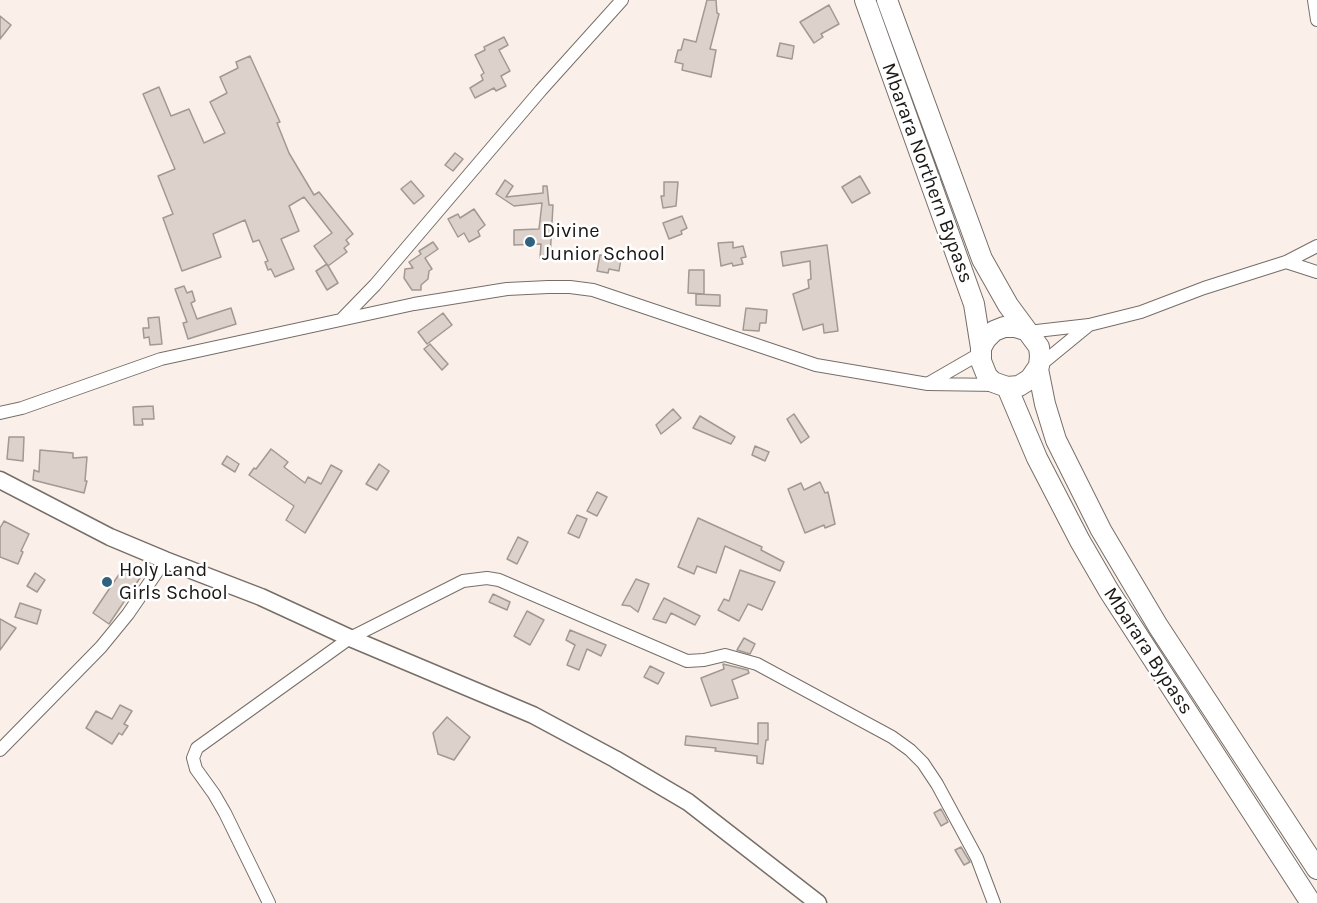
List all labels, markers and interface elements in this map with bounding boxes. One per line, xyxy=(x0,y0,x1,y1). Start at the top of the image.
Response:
street label: Mbarara Northern Bypass xyxy=(876,60,978,286)
place label: Divine Junior School xyxy=(542,219,665,266)
marker: Divine Junior School xyxy=(523,235,537,249)
place label: Holy Land Girls School xyxy=(119,558,228,605)
marker: Holy Land Girls School xyxy=(100,575,114,589)
street label: Mbarara Bypass xyxy=(1098,583,1198,719)

